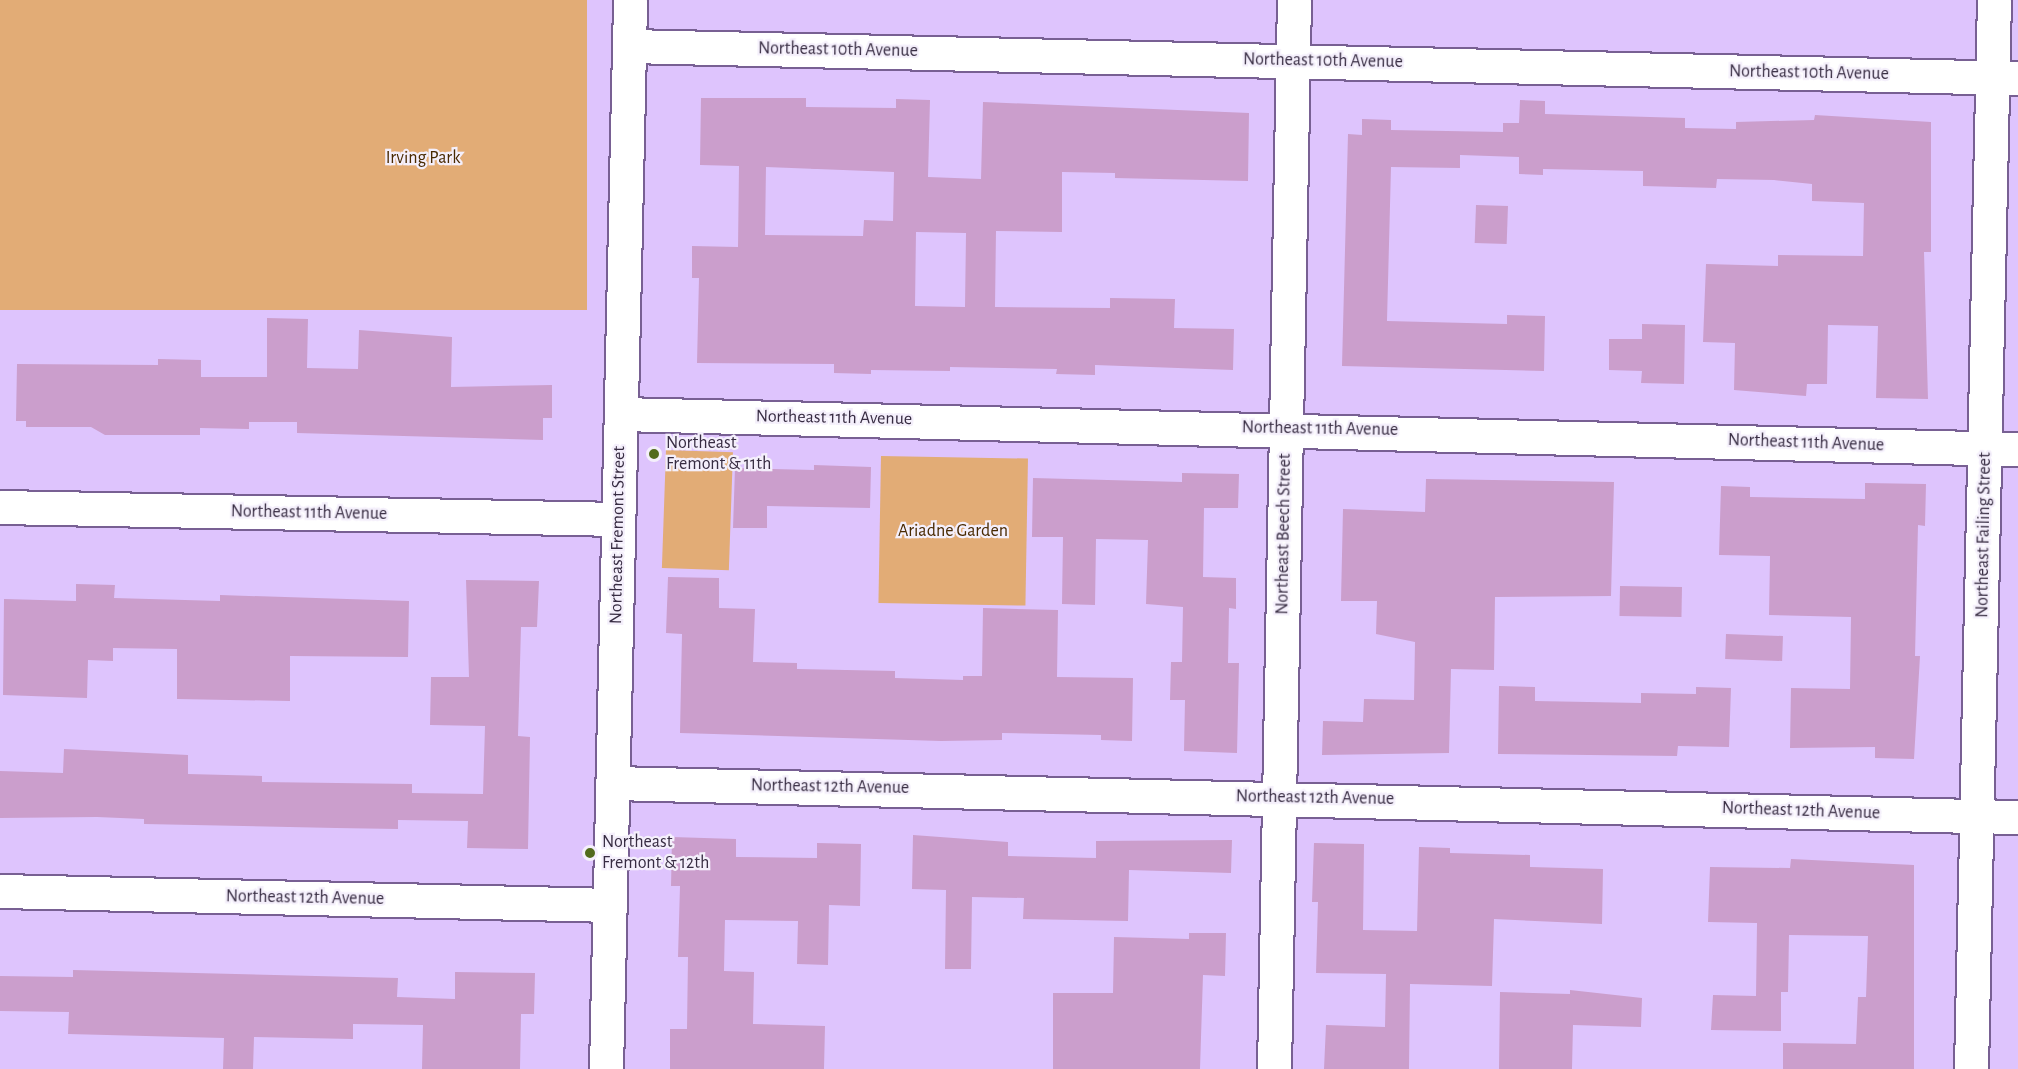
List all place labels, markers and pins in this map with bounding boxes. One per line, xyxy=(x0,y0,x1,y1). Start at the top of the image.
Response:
place label: Northeast Fremont & 11th xyxy=(666,433,771,476)
marker: Northeast Fremont & 11th xyxy=(647,447,661,461)
place label: Northeast Fremont & 12th xyxy=(602,832,709,874)
marker: Northeast Fremont & 12th xyxy=(583,846,597,860)

